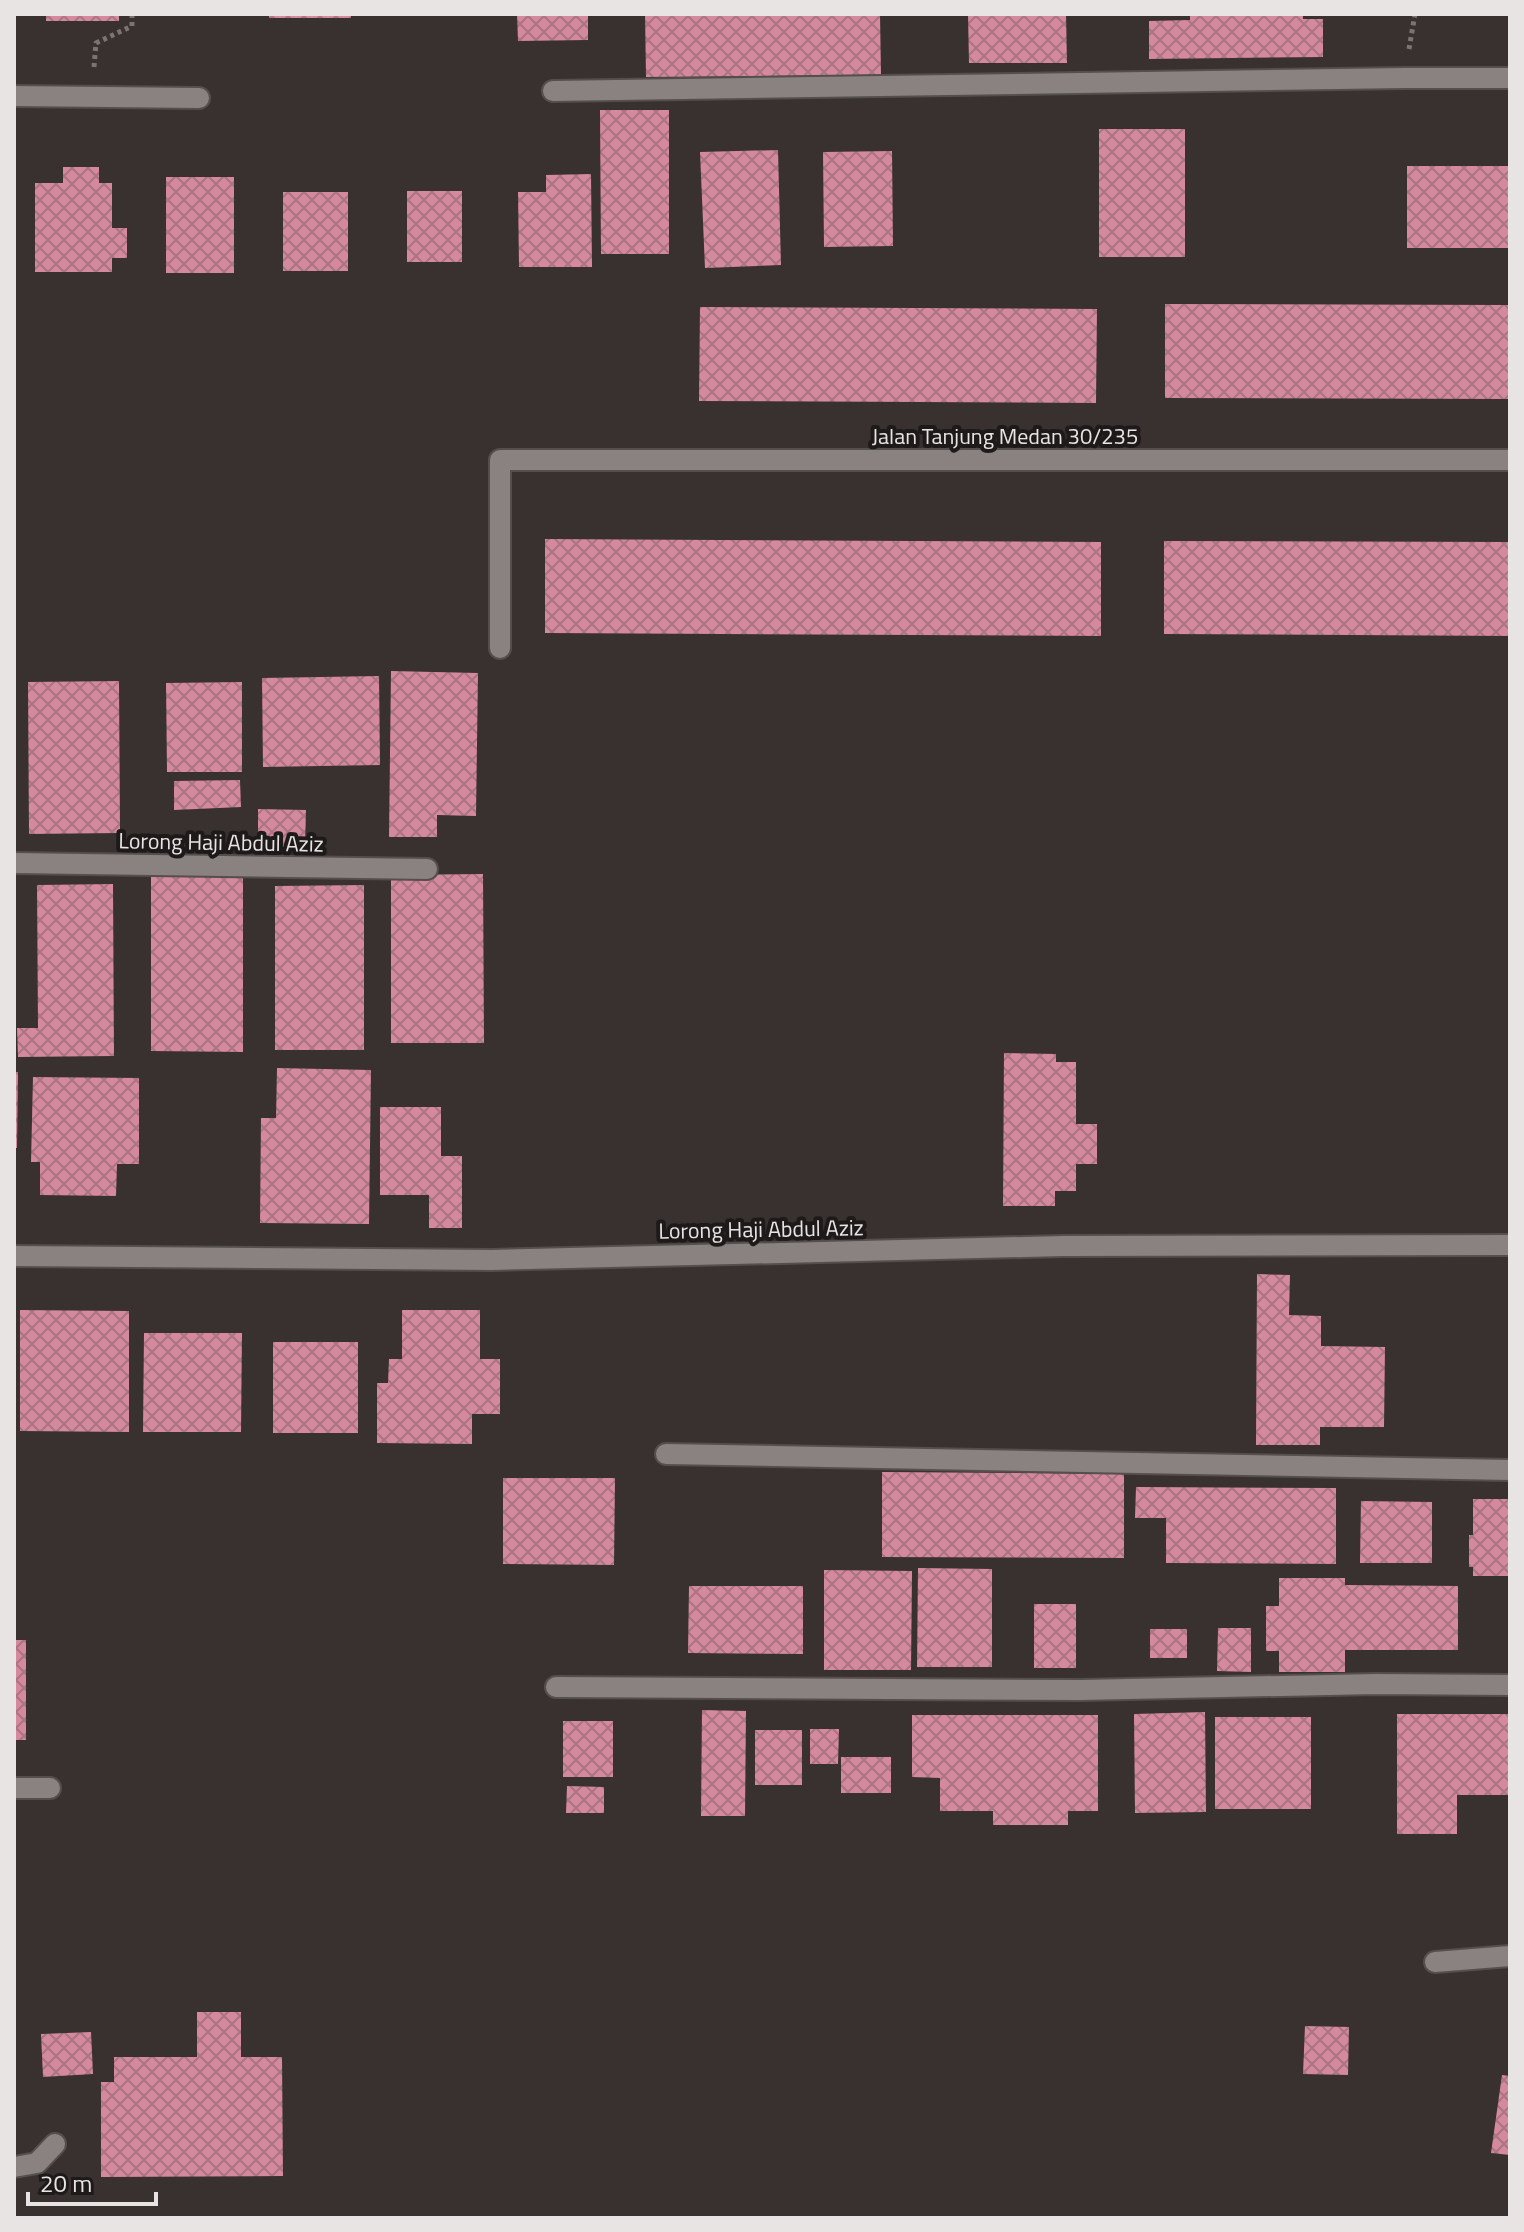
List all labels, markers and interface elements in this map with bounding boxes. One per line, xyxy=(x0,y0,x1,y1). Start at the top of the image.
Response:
street label: Jalan Tanjung Medan 30/235 xyxy=(872,419,1138,453)
street label: Lorong Haji Abdul Aziz xyxy=(118,823,324,861)
street label: Lorong Haji Abdul Aziz xyxy=(658,1210,864,1248)
scale bar xyxy=(28,2156,156,2206)
text: 20 m xyxy=(40,2165,92,2201)

